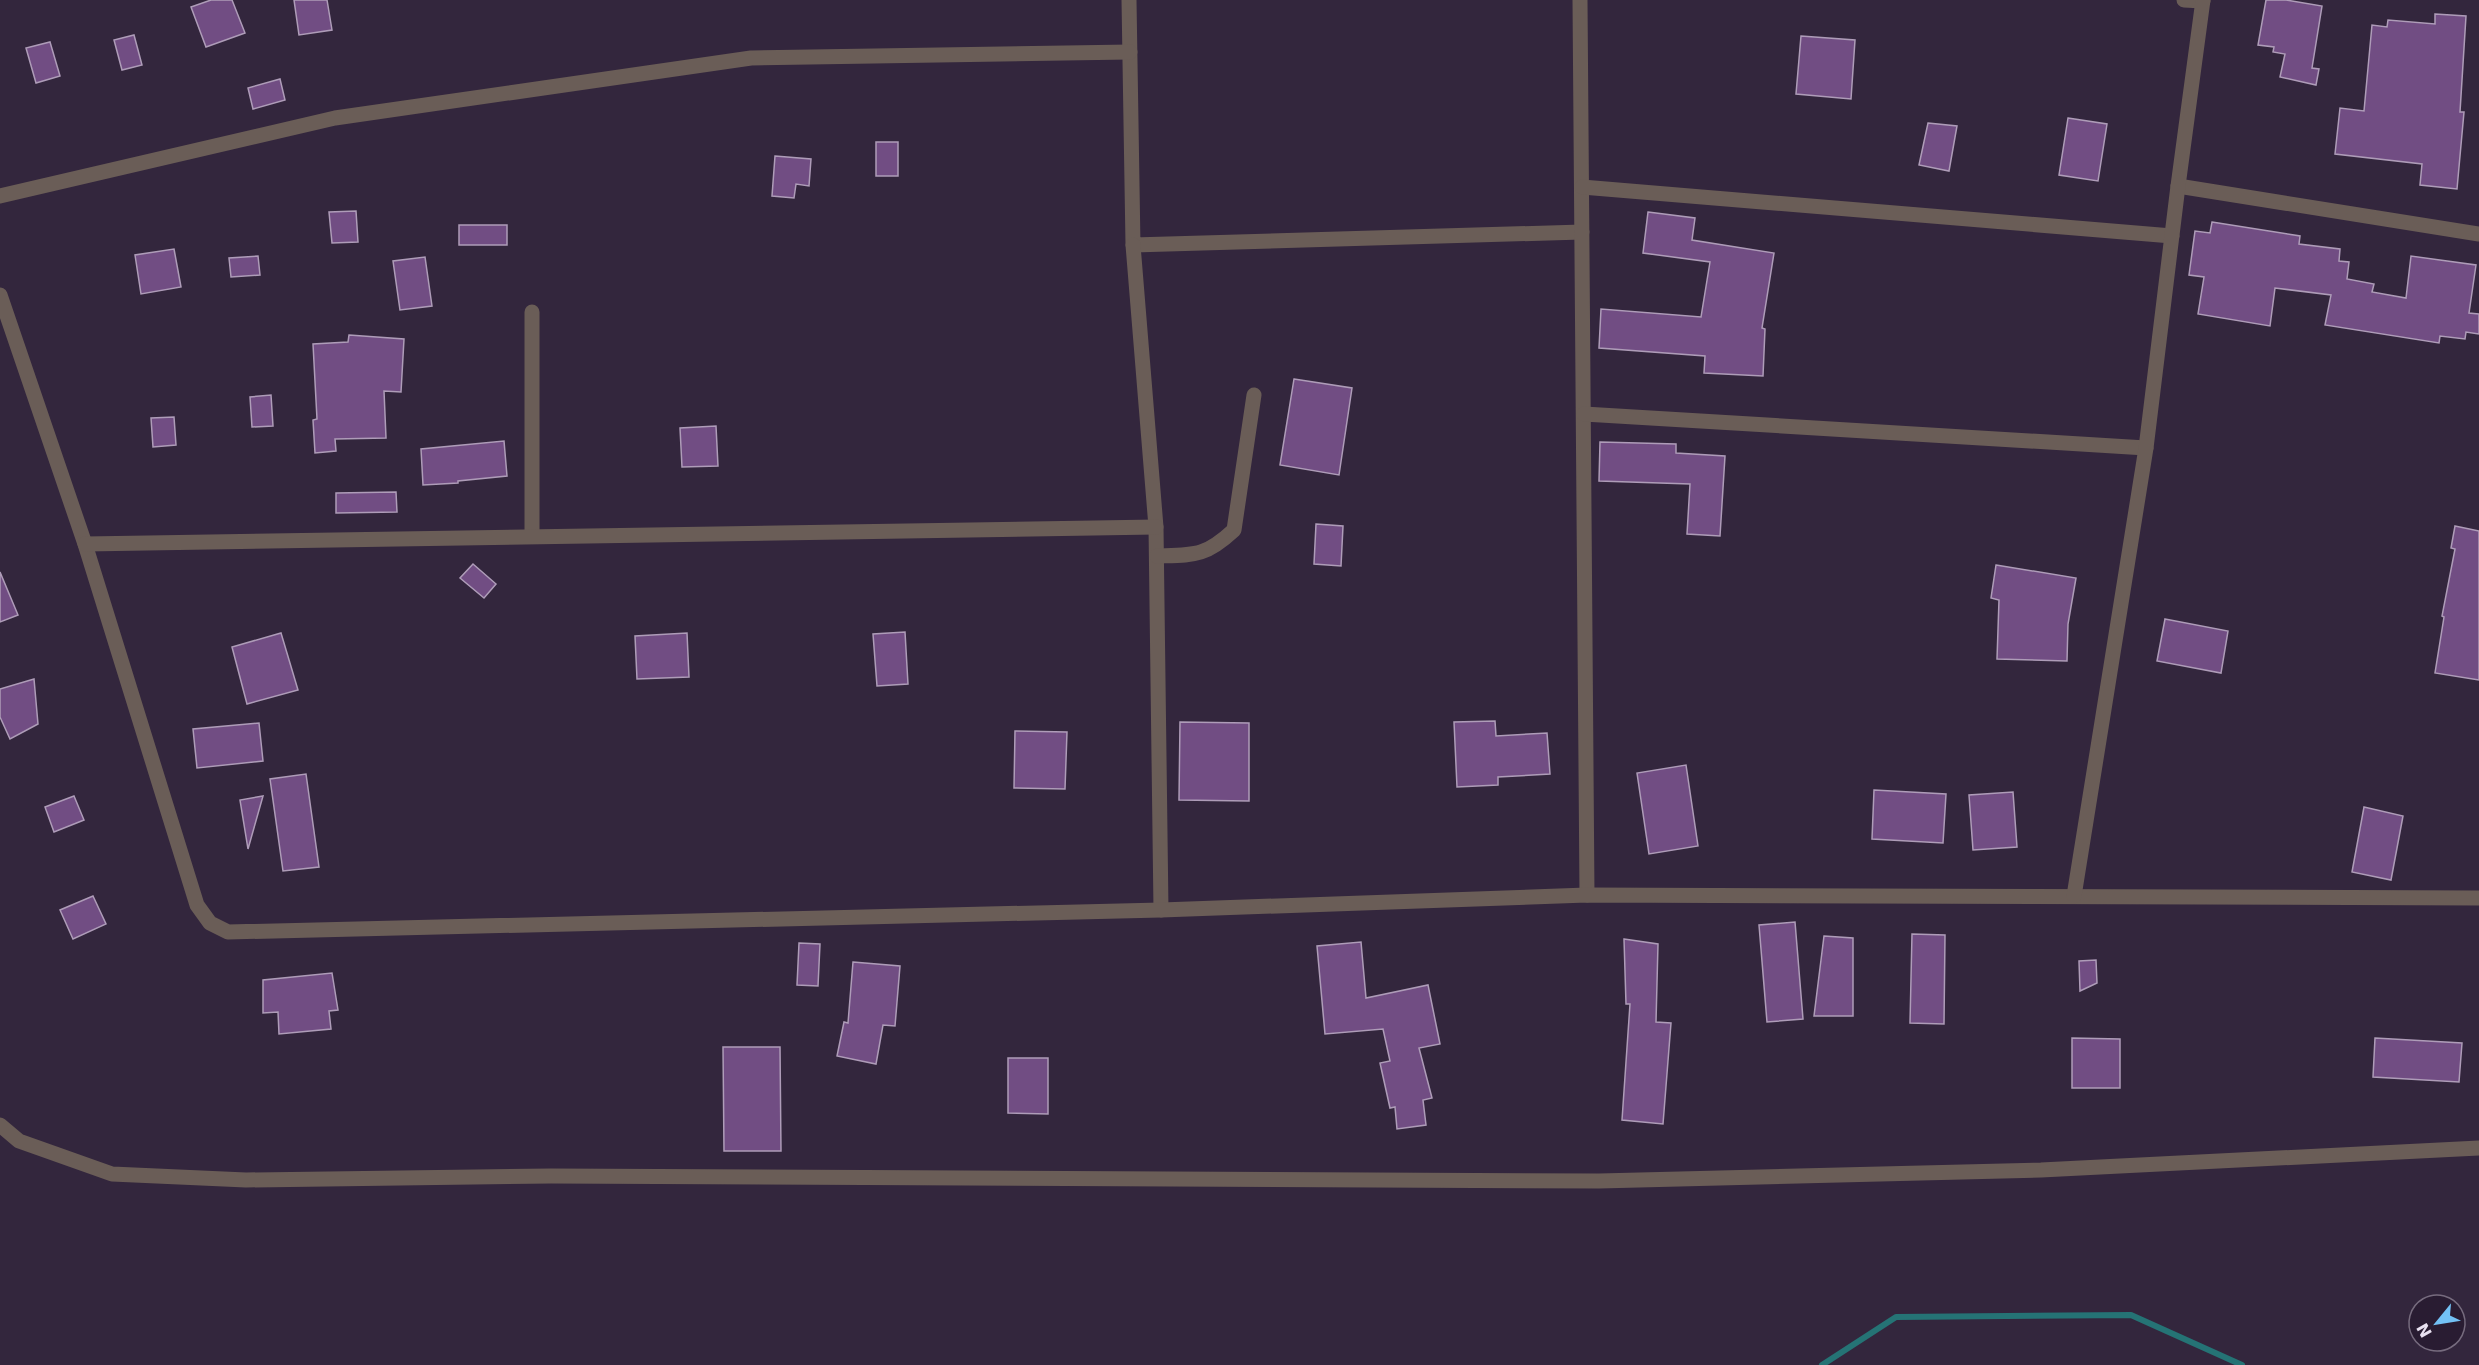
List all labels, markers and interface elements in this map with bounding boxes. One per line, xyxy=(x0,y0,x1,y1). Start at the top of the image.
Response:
north arrow xyxy=(2407,1293,2467,1353)
text: N xyxy=(2413,1320,2436,1341)

